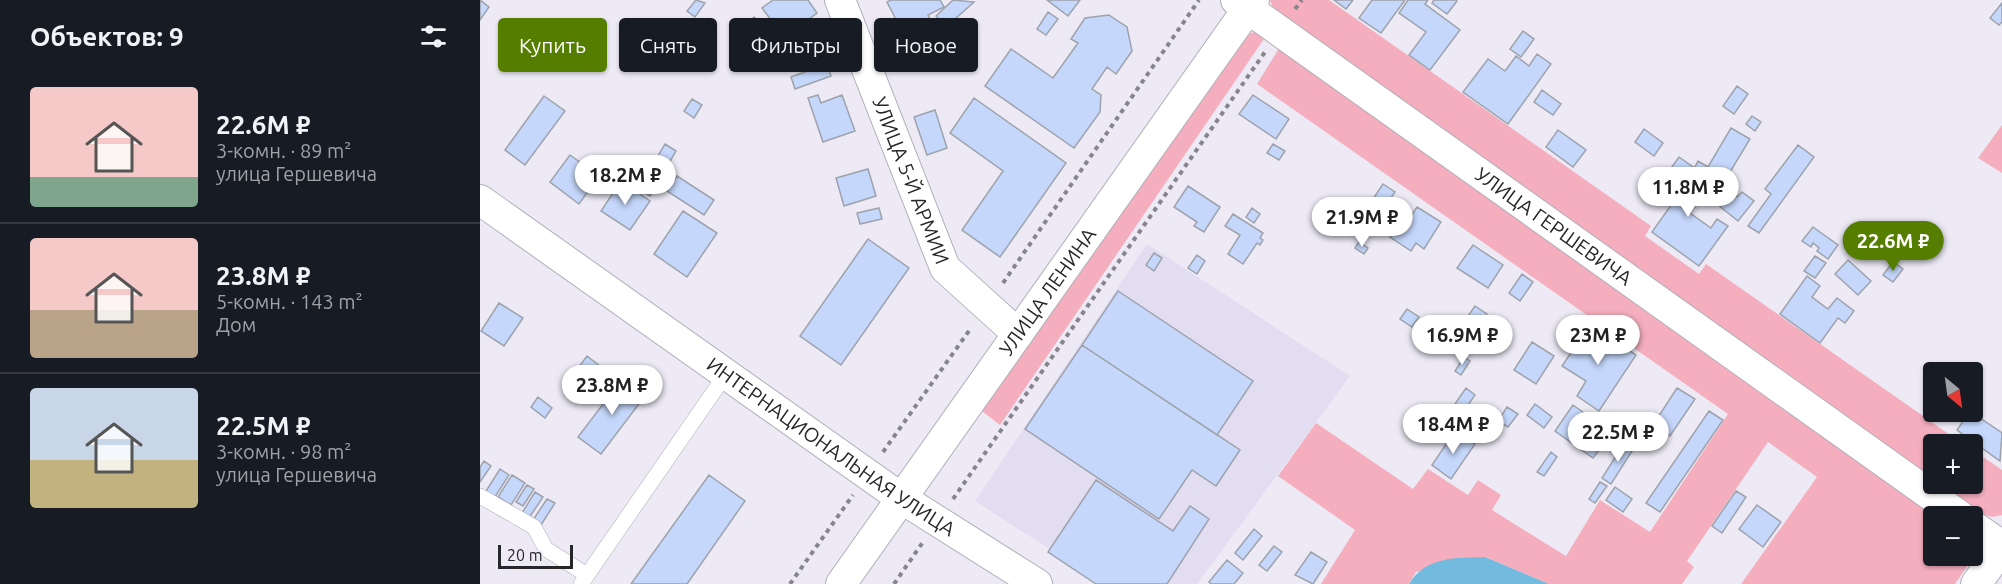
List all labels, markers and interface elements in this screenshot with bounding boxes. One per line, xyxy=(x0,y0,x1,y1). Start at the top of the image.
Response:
chip: Купить xyxy=(498,18,607,72)
chip: Снять xyxy=(619,18,717,72)
chip: Фильтры xyxy=(729,18,862,72)
chip: Новое xyxy=(874,18,978,72)
icon: filters xyxy=(417,20,450,53)
text: Объектов: 9 xyxy=(30,22,184,51)
street label: УЛИЦА 5-Й АРМИИ xyxy=(868,94,954,267)
text: 22.6M ₽ xyxy=(216,110,310,139)
icon: home xyxy=(78,111,150,183)
text: 3-комн. · 89 m² xyxy=(216,139,351,162)
pin: 18.2M ₽ xyxy=(570,155,680,206)
text: улица Гершевича xyxy=(216,162,377,185)
street label: УЛИЦА ГЕРШЕВИЧА xyxy=(1471,162,1637,289)
text: 18.2M ₽ xyxy=(589,163,661,186)
pin: 11.8M ₽ xyxy=(1633,167,1743,218)
text: 11.8M ₽ xyxy=(1652,175,1724,198)
pin: 21.9M ₽ xyxy=(1307,197,1417,248)
text: 21.9M ₽ xyxy=(1326,205,1398,228)
pin: 22.6M ₽ xyxy=(1838,221,1948,272)
street label: УЛИЦА ЛЕНИНА xyxy=(994,223,1100,360)
text: 22.6M ₽ xyxy=(1857,229,1929,252)
text: 23.8M ₽ xyxy=(216,261,310,290)
icon: home xyxy=(78,262,150,334)
text: 5-комн. · 143 m² xyxy=(216,290,363,313)
text: Дом xyxy=(216,313,256,336)
pin: 16.9M ₽ xyxy=(1407,315,1517,366)
pin: 23M ₽ xyxy=(1556,315,1640,366)
text: 16.9M ₽ xyxy=(1426,323,1498,346)
text: 23M ₽ xyxy=(1570,323,1626,346)
street label: ИНТЕРНАЦИОНАЛЬНАЯ УЛИЦА xyxy=(703,352,960,540)
north arrow xyxy=(1923,362,1983,422)
map controls xyxy=(1923,362,1983,566)
pin: 23.8M ₽ xyxy=(557,365,667,416)
text: 23.8M ₽ xyxy=(576,373,648,396)
pin: 18.4M ₽ xyxy=(1398,404,1508,455)
text: 22.5M ₽ xyxy=(216,411,310,440)
icon: home xyxy=(78,412,150,484)
text: 18.4M ₽ xyxy=(1417,412,1489,435)
pin: 22.5M ₽ xyxy=(1563,412,1673,463)
text: 22.5M ₽ xyxy=(1582,420,1654,443)
button: + xyxy=(1923,434,1983,494)
text: 3-комн. · 98 m² xyxy=(216,440,351,463)
text: улица Гершевича xyxy=(216,463,377,486)
button: − xyxy=(1923,506,1983,566)
scale bar xyxy=(498,542,573,570)
text: 20 m xyxy=(507,546,543,564)

